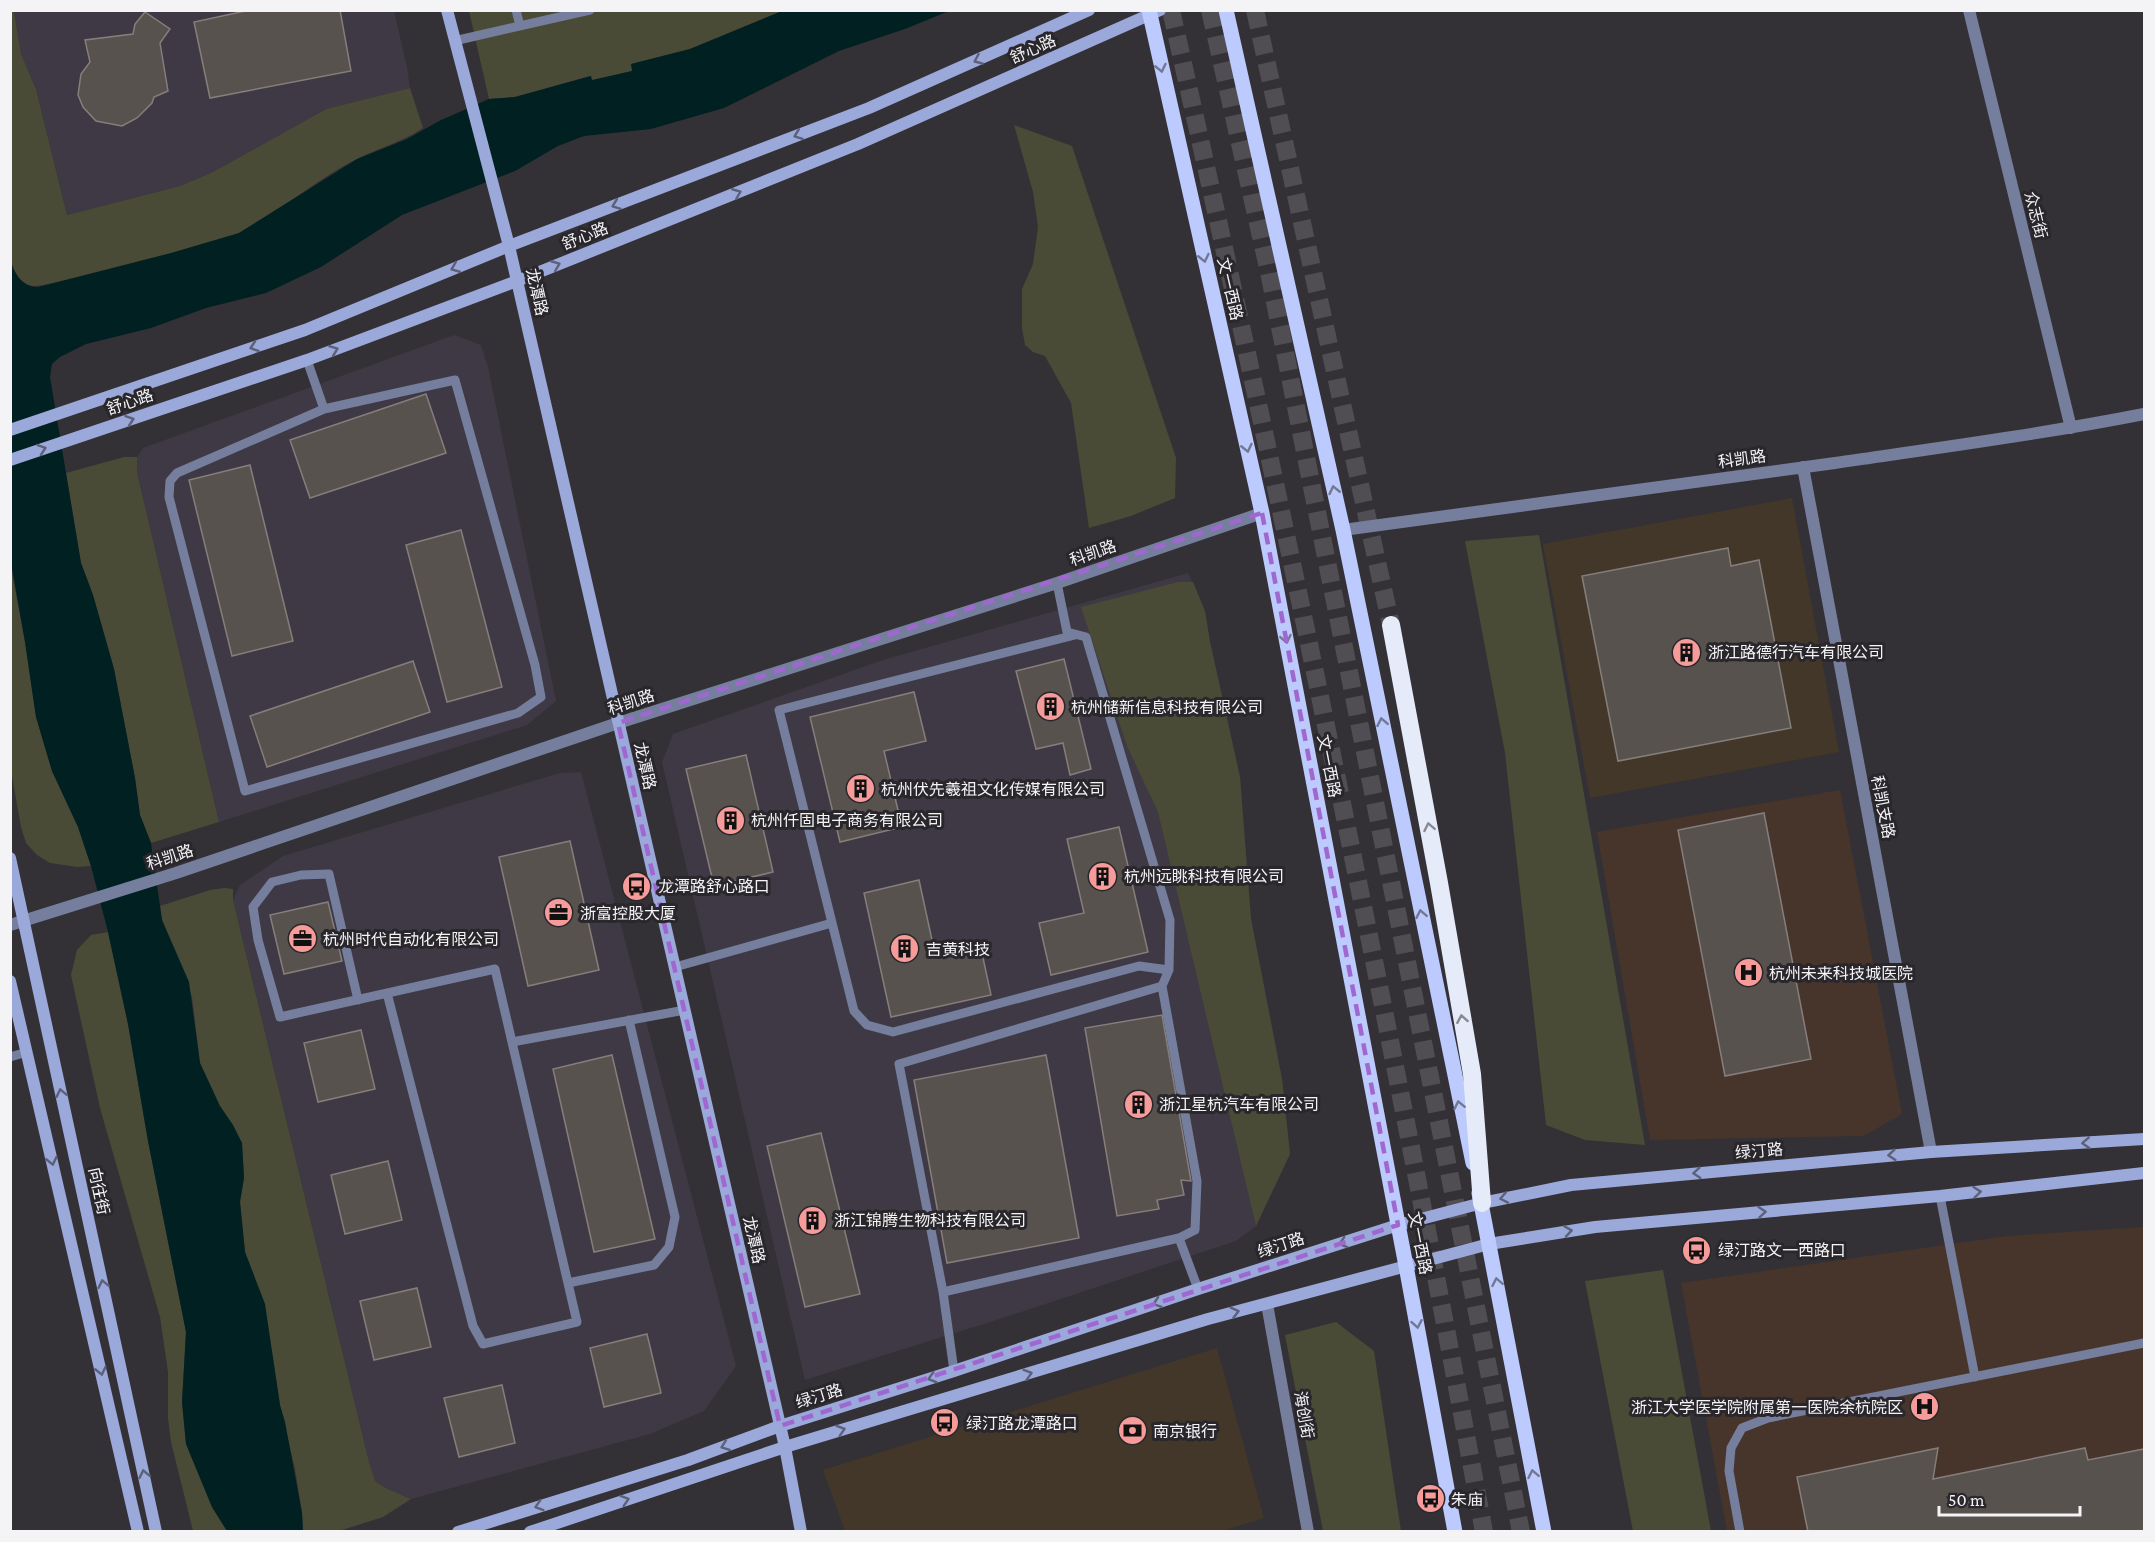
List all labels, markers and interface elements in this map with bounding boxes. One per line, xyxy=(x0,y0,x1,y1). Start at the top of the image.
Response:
street label: 舒心路 xyxy=(1008,31,1058,67)
one-way arrow xyxy=(973,52,984,64)
one-way arrow xyxy=(1154,62,1167,72)
one-way arrow xyxy=(793,128,804,140)
one-way arrow xyxy=(730,188,741,200)
street label: 众志街 xyxy=(2022,190,2050,240)
one-way arrow xyxy=(611,198,622,210)
street label: 舒心路 xyxy=(560,219,610,253)
one-way arrow xyxy=(1197,253,1210,263)
street label: 文一西路 xyxy=(1215,256,1245,322)
one-way arrow xyxy=(549,260,560,272)
one-way arrow xyxy=(450,261,461,273)
street label: 龙潭路 xyxy=(523,267,551,317)
one-way arrow xyxy=(249,340,260,352)
one-way arrow xyxy=(328,344,339,357)
street label: 舒心路 xyxy=(105,386,155,418)
one-way arrow xyxy=(124,414,135,427)
one-way arrow xyxy=(1240,443,1253,453)
one-way arrow xyxy=(36,444,47,456)
street label: 科凯路 xyxy=(1717,447,1767,471)
one-way arrow xyxy=(1329,486,1342,496)
street label: 科凯路 xyxy=(1068,537,1118,569)
one-way arrow xyxy=(1279,634,1292,644)
building icon: 浙江路德行汽车有限公司 xyxy=(1671,636,1703,668)
place label: 浙江路德行汽车有限公司 xyxy=(1708,644,1884,661)
street label: 科凯路 xyxy=(606,686,656,718)
building icon: 杭州储新信息科技有限公司 xyxy=(1034,691,1066,723)
place label: 杭州储新信息科技有限公司 xyxy=(1071,699,1263,716)
one-way arrow xyxy=(1376,718,1389,728)
street label: 文一西路 xyxy=(1315,733,1343,799)
street label: 龙潭路 xyxy=(631,741,659,791)
building icon: 杭州伏先羲祖文化传媒有限公司 xyxy=(844,773,876,805)
street label: 科凯支路 xyxy=(1869,774,1897,840)
place label: 杭州伏先羲祖文化传媒有限公司 xyxy=(881,781,1105,798)
building icon: 杭州仟固电子商务有限公司 xyxy=(714,804,746,836)
place label: 杭州仟固电子商务有限公司 xyxy=(751,812,943,829)
one-way arrow xyxy=(1423,823,1436,833)
street label: 科凯路 xyxy=(145,841,195,873)
building icon: 杭州远眺科技有限公司 xyxy=(1087,860,1119,892)
place label: 杭州远眺科技有限公司 xyxy=(1124,868,1284,885)
bus stop icon: 龙潭路舒心路口 xyxy=(621,870,653,902)
place label: 龙潭路舒心路口 xyxy=(658,878,770,895)
office icon: 浙富控股大厦 xyxy=(543,897,575,929)
place label: 浙富控股大厦 xyxy=(580,905,676,922)
one-way arrow xyxy=(1415,909,1428,919)
office icon: 杭州时代自动化有限公司 xyxy=(286,923,318,955)
place label: 杭州时代自动化有限公司 xyxy=(323,931,499,948)
building icon: 吉黄科技 xyxy=(889,933,921,965)
place label: 吉黄科技 xyxy=(926,941,990,958)
hospital icon: 杭州未来科技城医院 xyxy=(1732,957,1764,989)
place label: 杭州未来科技城医院 xyxy=(1769,965,1913,982)
one-way arrow xyxy=(1456,1015,1469,1025)
one-way arrow xyxy=(56,1088,69,1098)
building icon: 浙江星杭汽车有限公司 xyxy=(1122,1088,1154,1120)
place label: 浙江星杭汽车有限公司 xyxy=(1159,1096,1319,1113)
one-way arrow xyxy=(1453,1100,1466,1110)
one-way arrow xyxy=(2082,1136,2091,1149)
street label: 绿汀路 xyxy=(1734,1140,1784,1162)
one-way arrow xyxy=(1887,1149,1896,1162)
one-way arrow xyxy=(45,1155,58,1165)
street label: 向往街 xyxy=(86,1166,112,1216)
one-way arrow xyxy=(1693,1166,1702,1179)
one-way arrow xyxy=(1972,1186,1982,1198)
one-way arrow xyxy=(1499,1191,1509,1204)
building icon: 浙江锦腾生物科技有限公司 xyxy=(797,1204,829,1236)
one-way arrow xyxy=(1757,1206,1767,1219)
street label: 文一西路 xyxy=(1406,1210,1434,1276)
place label: 浙江锦腾生物科技有限公司 xyxy=(834,1212,1026,1229)
street label: 龙潭路 xyxy=(740,1215,768,1265)
one-way arrow xyxy=(1563,1226,1573,1238)
street label: 绿汀路 xyxy=(1256,1229,1306,1261)
bus stop icon: 绿汀路文一西路口 xyxy=(1681,1234,1713,1266)
one-way arrow xyxy=(1338,1236,1349,1248)
place label: 绿汀路文一西路口 xyxy=(1718,1242,1846,1259)
one-way arrow xyxy=(1491,1278,1504,1288)
one-way arrow xyxy=(97,1279,110,1289)
one-way arrow xyxy=(1152,1295,1163,1308)
one-way arrow xyxy=(1230,1307,1240,1320)
one-way arrow xyxy=(1410,1318,1423,1328)
one-way arrow xyxy=(94,1366,107,1376)
one-way arrow xyxy=(1022,1369,1033,1381)
one-way arrow xyxy=(927,1371,938,1383)
street label: 绿汀路 xyxy=(794,1381,844,1411)
street label: 海创街 xyxy=(1291,1390,1317,1440)
hospital icon: 浙江大学医学院附属第一医院余杭院区 xyxy=(1908,1391,1940,1423)
place label: 浙江大学医学院附属第一医院余杭院区 xyxy=(1631,1399,1903,1416)
bus stop icon: 绿汀路龙潭路口 xyxy=(929,1407,961,1439)
place label: 绿汀路龙潭路口 xyxy=(966,1415,1078,1432)
bank icon: 南京银行 xyxy=(1116,1415,1148,1447)
place label: 南京银行 xyxy=(1153,1423,1217,1440)
one-way arrow xyxy=(835,1425,846,1438)
one-way arrow xyxy=(720,1439,731,1451)
one-way arrow xyxy=(1527,1469,1540,1479)
one-way arrow xyxy=(138,1470,151,1480)
scale bar xyxy=(1939,1479,2080,1517)
bus stop icon: 朱庙 xyxy=(1414,1483,1446,1515)
text: 50 m xyxy=(1948,1490,1985,1510)
place label: 朱庙 xyxy=(1451,1491,1483,1508)
one-way arrow xyxy=(619,1495,630,1507)
one-way arrow xyxy=(534,1499,545,1511)

